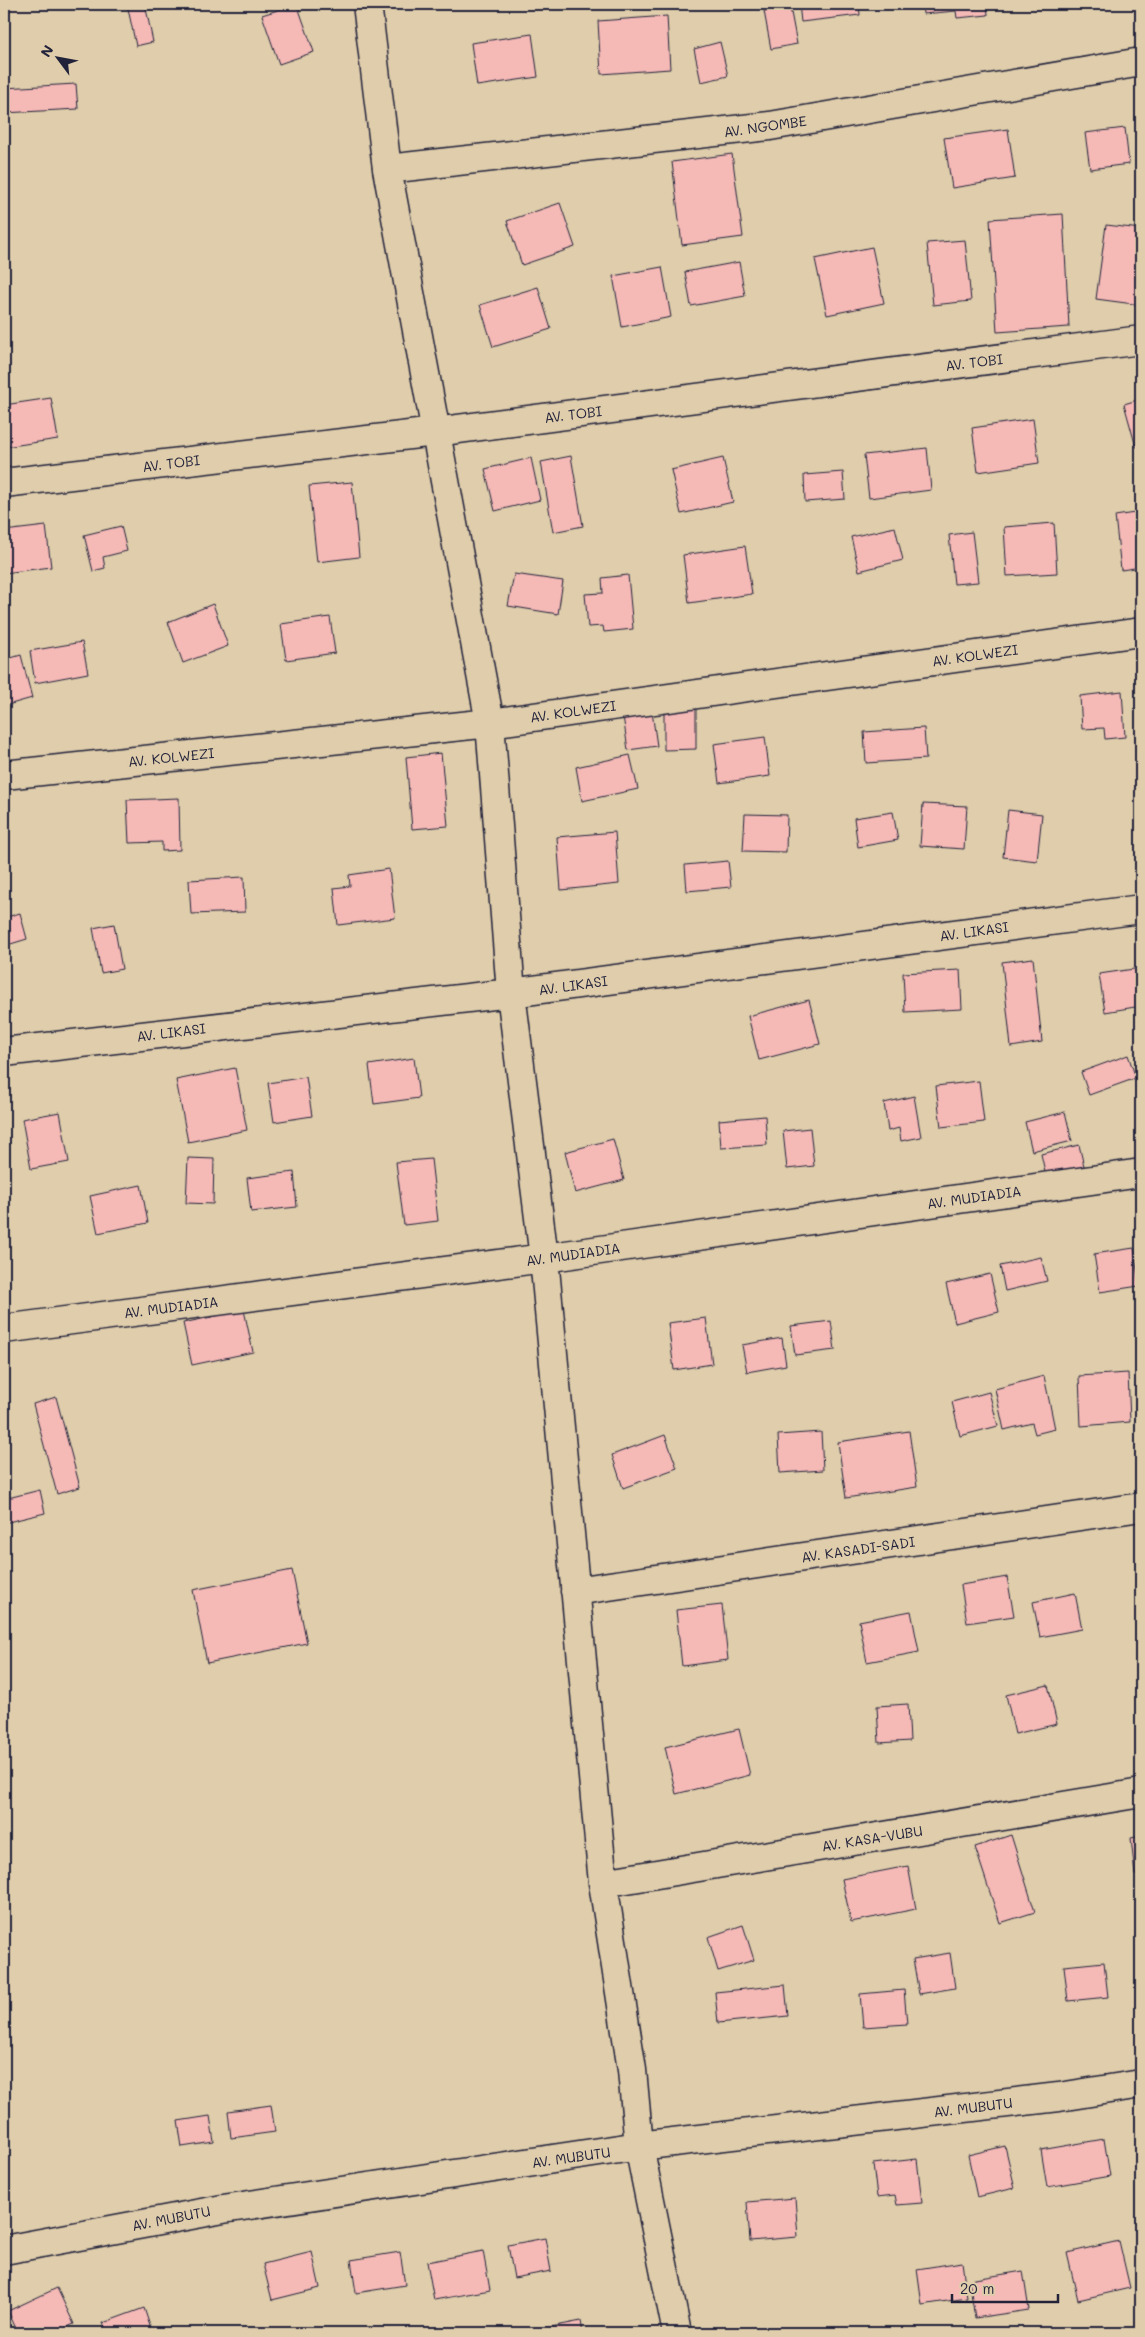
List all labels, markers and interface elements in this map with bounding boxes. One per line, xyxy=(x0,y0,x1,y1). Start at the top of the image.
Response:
north arrow xyxy=(32,32,82,82)
text: N xyxy=(36,41,57,60)
street label: AV. NGOMBE xyxy=(722,111,808,141)
street label: AV. TOBI xyxy=(944,349,1004,375)
street label: AV. TOBI xyxy=(543,401,603,427)
street label: AV. TOBI xyxy=(141,450,201,476)
street label: AV. KOLWEZI xyxy=(931,640,1019,670)
street label: AV. KOLWEZI xyxy=(529,696,617,726)
street label: AV. KOLWEZI xyxy=(127,743,215,771)
street label: AV. LIKASI xyxy=(938,917,1010,945)
street label: AV. LIKASI xyxy=(537,971,609,999)
street label: AV. LIKASI xyxy=(135,1018,207,1046)
street label: AV. MUDIADIA xyxy=(926,1181,1022,1213)
street label: AV. MUDIADIA xyxy=(525,1238,621,1270)
street label: AV. MUDIADIA xyxy=(123,1292,219,1322)
street label: AV. KASADI-SADI xyxy=(800,1532,916,1566)
street label: AV. KASA-VUBU xyxy=(820,1821,924,1855)
street label: AV. MUBUTU xyxy=(932,2093,1014,2121)
street label: AV. MUBUTU xyxy=(530,2142,612,2172)
street label: AV. MUBUTU xyxy=(130,2201,212,2235)
scale bar xyxy=(952,2272,1059,2304)
text: 20 m xyxy=(960,2278,994,2298)

